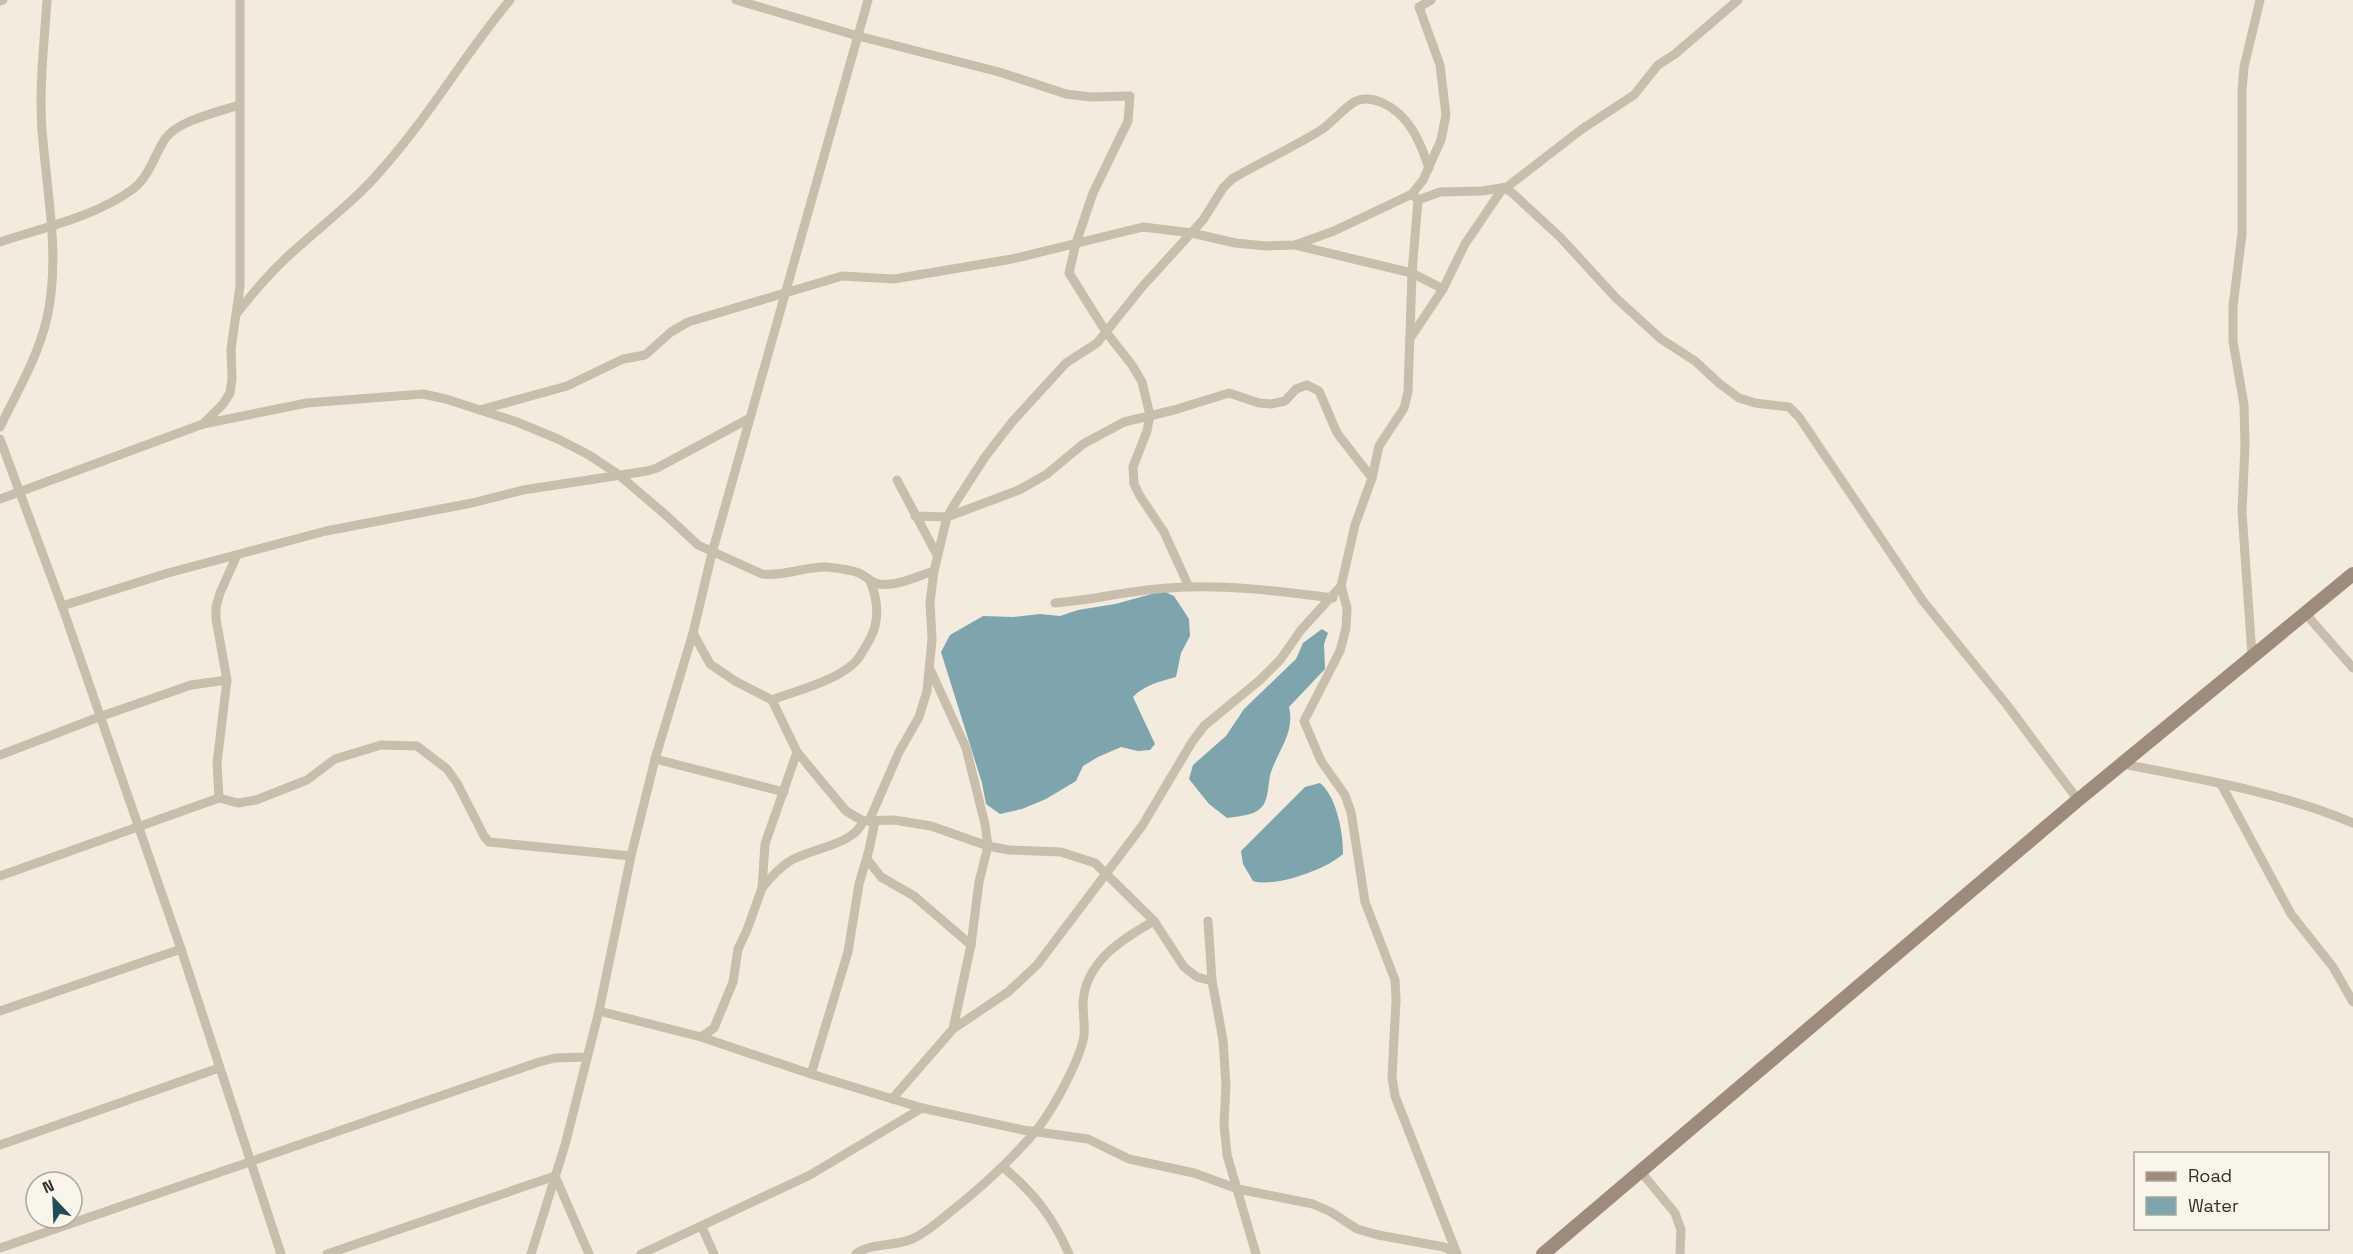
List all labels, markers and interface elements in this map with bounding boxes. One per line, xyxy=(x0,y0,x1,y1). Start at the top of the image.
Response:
legend xyxy=(2134,1152,2329,1230)
text: Road xyxy=(2188,1164,2232,1187)
north arrow xyxy=(24,1170,84,1230)
text: N xyxy=(39,1175,57,1198)
text: Water xyxy=(2188,1194,2239,1217)

